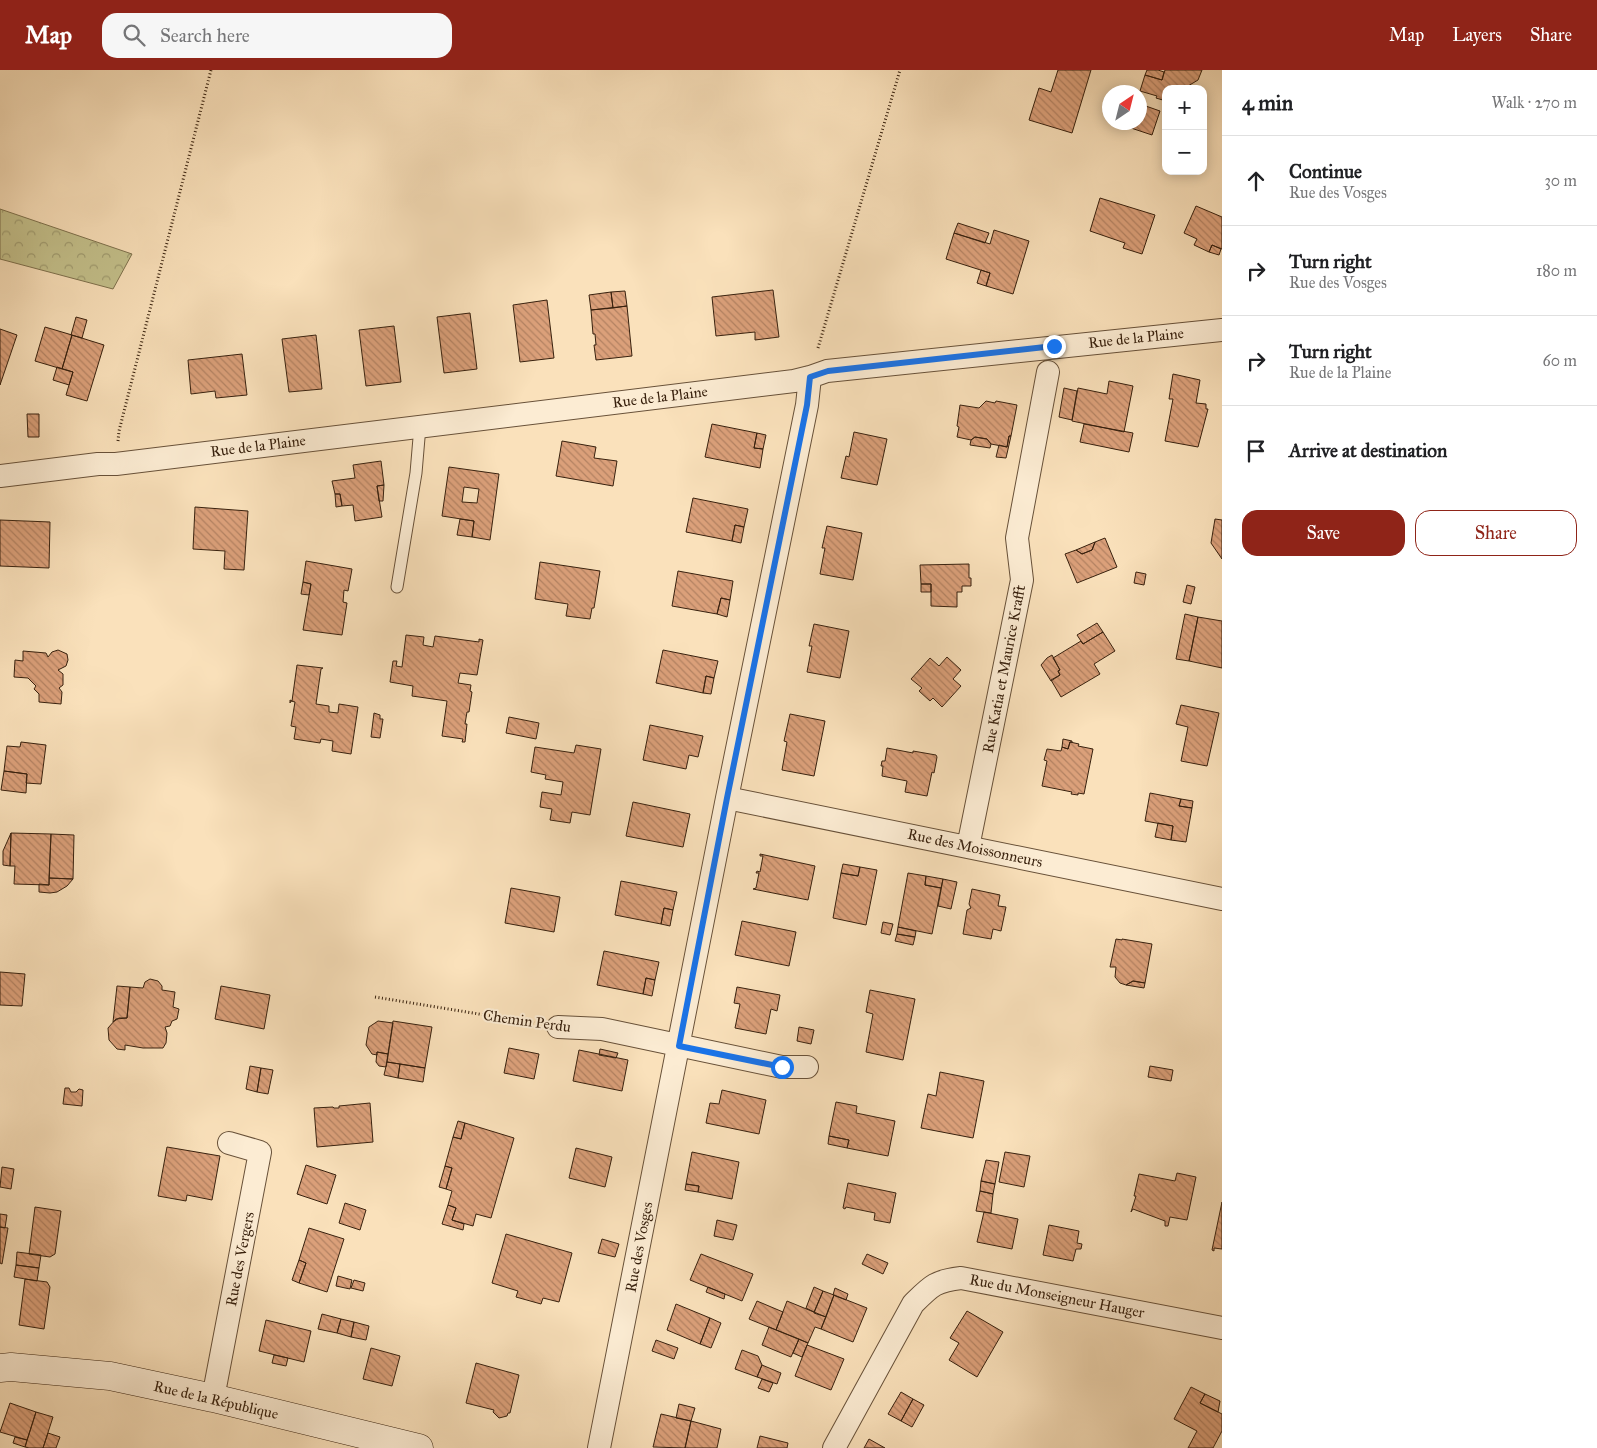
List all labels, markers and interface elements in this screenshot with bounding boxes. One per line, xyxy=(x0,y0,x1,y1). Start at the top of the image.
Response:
search box xyxy=(102,13,452,58)
text: Map xyxy=(25,20,72,50)
icon: search xyxy=(120,21,148,49)
text: Search here xyxy=(160,24,250,47)
text: Map xyxy=(1389,24,1424,46)
text: Layers xyxy=(1452,24,1502,46)
text: Share xyxy=(1530,24,1572,46)
north arrow xyxy=(1102,85,1147,130)
map controls xyxy=(1162,85,1207,175)
button: + xyxy=(1162,85,1207,130)
text: 4 min xyxy=(1242,90,1293,116)
text: Walk · 270 m xyxy=(1491,93,1577,112)
button: − xyxy=(1162,130,1207,175)
text: Continue xyxy=(1289,160,1362,183)
icon: ahead xyxy=(1242,167,1270,195)
text: 30 m xyxy=(1544,171,1577,190)
text: Rue des Vosges xyxy=(1289,183,1387,202)
text: Turn right xyxy=(1289,250,1372,273)
icon: right xyxy=(1242,257,1270,285)
text: 180 m xyxy=(1536,261,1577,280)
text: Rue des Vosges xyxy=(1289,273,1387,292)
street label: Rue de la Plaine xyxy=(1087,324,1185,352)
route end xyxy=(1043,335,1066,358)
text: Turn right xyxy=(1289,340,1372,363)
icon: right xyxy=(1242,347,1270,375)
text: 60 m xyxy=(1543,351,1577,370)
text: Rue de la Plaine xyxy=(1289,363,1391,382)
street label: Rue de la Plaine xyxy=(611,382,709,412)
street label: Rue de la Plaine xyxy=(209,431,307,461)
icon: arrive xyxy=(1242,437,1270,465)
text: Arrive at destination xyxy=(1289,439,1447,462)
button: Save xyxy=(1242,510,1405,556)
button: Share xyxy=(1415,510,1577,556)
street label: Rue Katia et Maurice Krafft xyxy=(979,583,1029,755)
street label: Rue des Moissonneurs xyxy=(906,825,1044,871)
street label: Chemin Perdu xyxy=(482,1006,572,1036)
route start xyxy=(771,1056,794,1079)
street label: Rue des Vosges xyxy=(621,1200,657,1294)
street label: Rue des Vergers xyxy=(222,1210,258,1308)
street label: Rue du Monseigneur Hauger xyxy=(968,1270,1146,1322)
street label: Rue de la République xyxy=(152,1377,280,1424)

